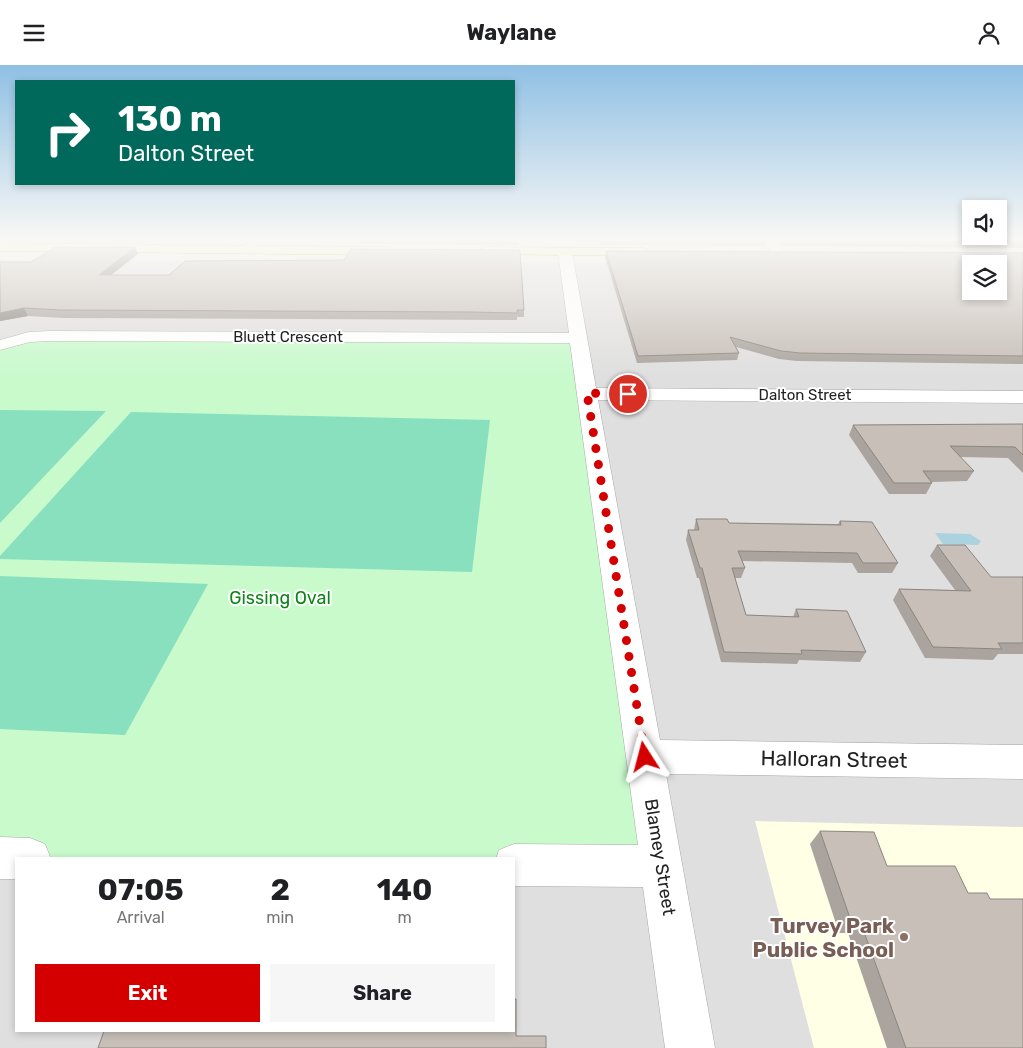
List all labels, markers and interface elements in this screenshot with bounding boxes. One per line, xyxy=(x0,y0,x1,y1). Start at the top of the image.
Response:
icon: menu xyxy=(20,19,48,47)
text: Waylane xyxy=(466,19,557,46)
icon: person xyxy=(975,19,1003,47)
text: 130 m xyxy=(118,98,222,140)
icon: right xyxy=(35,100,100,165)
text: Dalton Street xyxy=(118,140,254,167)
map controls xyxy=(962,200,1007,300)
button: sound xyxy=(962,200,1007,245)
button: layers xyxy=(962,255,1007,300)
street label: Bluett Crescent xyxy=(233,328,343,346)
pin xyxy=(607,373,649,415)
icon: arrive xyxy=(614,380,642,408)
street label: Dalton Street xyxy=(759,386,852,404)
park label: Gissing Oval xyxy=(229,587,331,609)
position arrow xyxy=(618,730,670,782)
street label: Halloran Street xyxy=(760,745,908,773)
street label: Blamey Street xyxy=(640,797,680,917)
text: 07:05 xyxy=(98,872,184,908)
text: 2 xyxy=(270,872,290,908)
text: 140 xyxy=(377,872,432,908)
text: Arrival xyxy=(117,908,165,927)
text: min xyxy=(266,908,294,927)
text: m xyxy=(397,908,412,927)
place label: Turvey Park Public School xyxy=(753,913,895,962)
marker: Turvey Park Public School xyxy=(898,931,910,943)
button: Exit xyxy=(35,964,260,1022)
button: Share xyxy=(270,964,495,1022)

